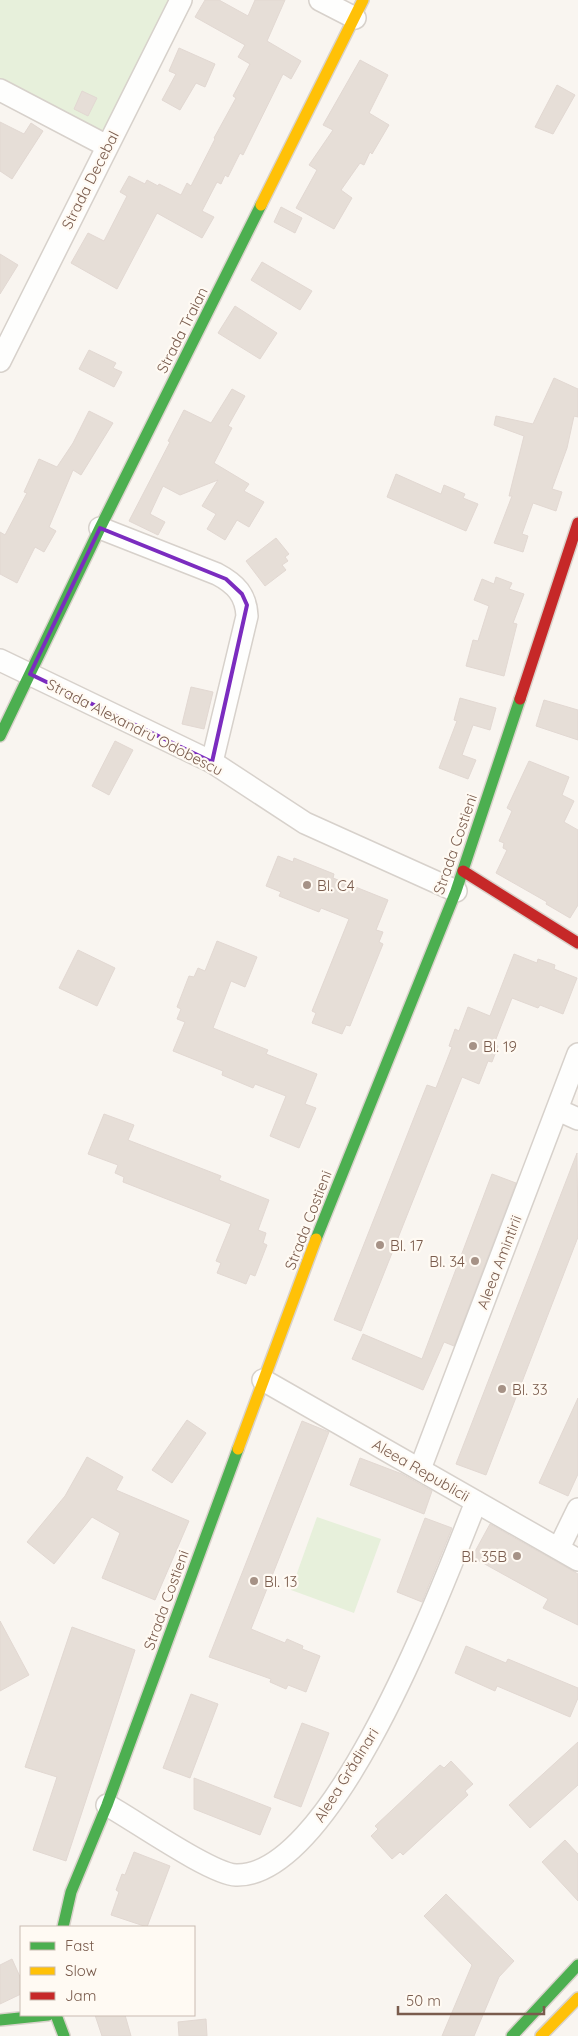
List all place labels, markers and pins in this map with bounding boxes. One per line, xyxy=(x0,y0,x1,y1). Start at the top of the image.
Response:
place label: Bl. C4 xyxy=(317,876,355,895)
marker: Bl. C4 xyxy=(301,879,313,891)
place label: Bl. 19 xyxy=(483,1037,517,1056)
marker: Bl. 19 xyxy=(467,1040,479,1052)
place label: Bl. 17 xyxy=(390,1236,424,1255)
marker: Bl. 17 xyxy=(374,1239,386,1251)
place label: Bl. 34 xyxy=(429,1252,465,1271)
marker: Bl. 34 xyxy=(469,1255,481,1267)
place label: Bl. 33 xyxy=(512,1380,548,1399)
marker: Bl. 33 xyxy=(496,1383,508,1395)
place label: Bl. 35B xyxy=(461,1547,507,1566)
marker: Bl. 35B xyxy=(511,1550,523,1562)
place label: Bl. 13 xyxy=(264,1572,298,1591)
marker: Bl. 13 xyxy=(248,1575,260,1587)

